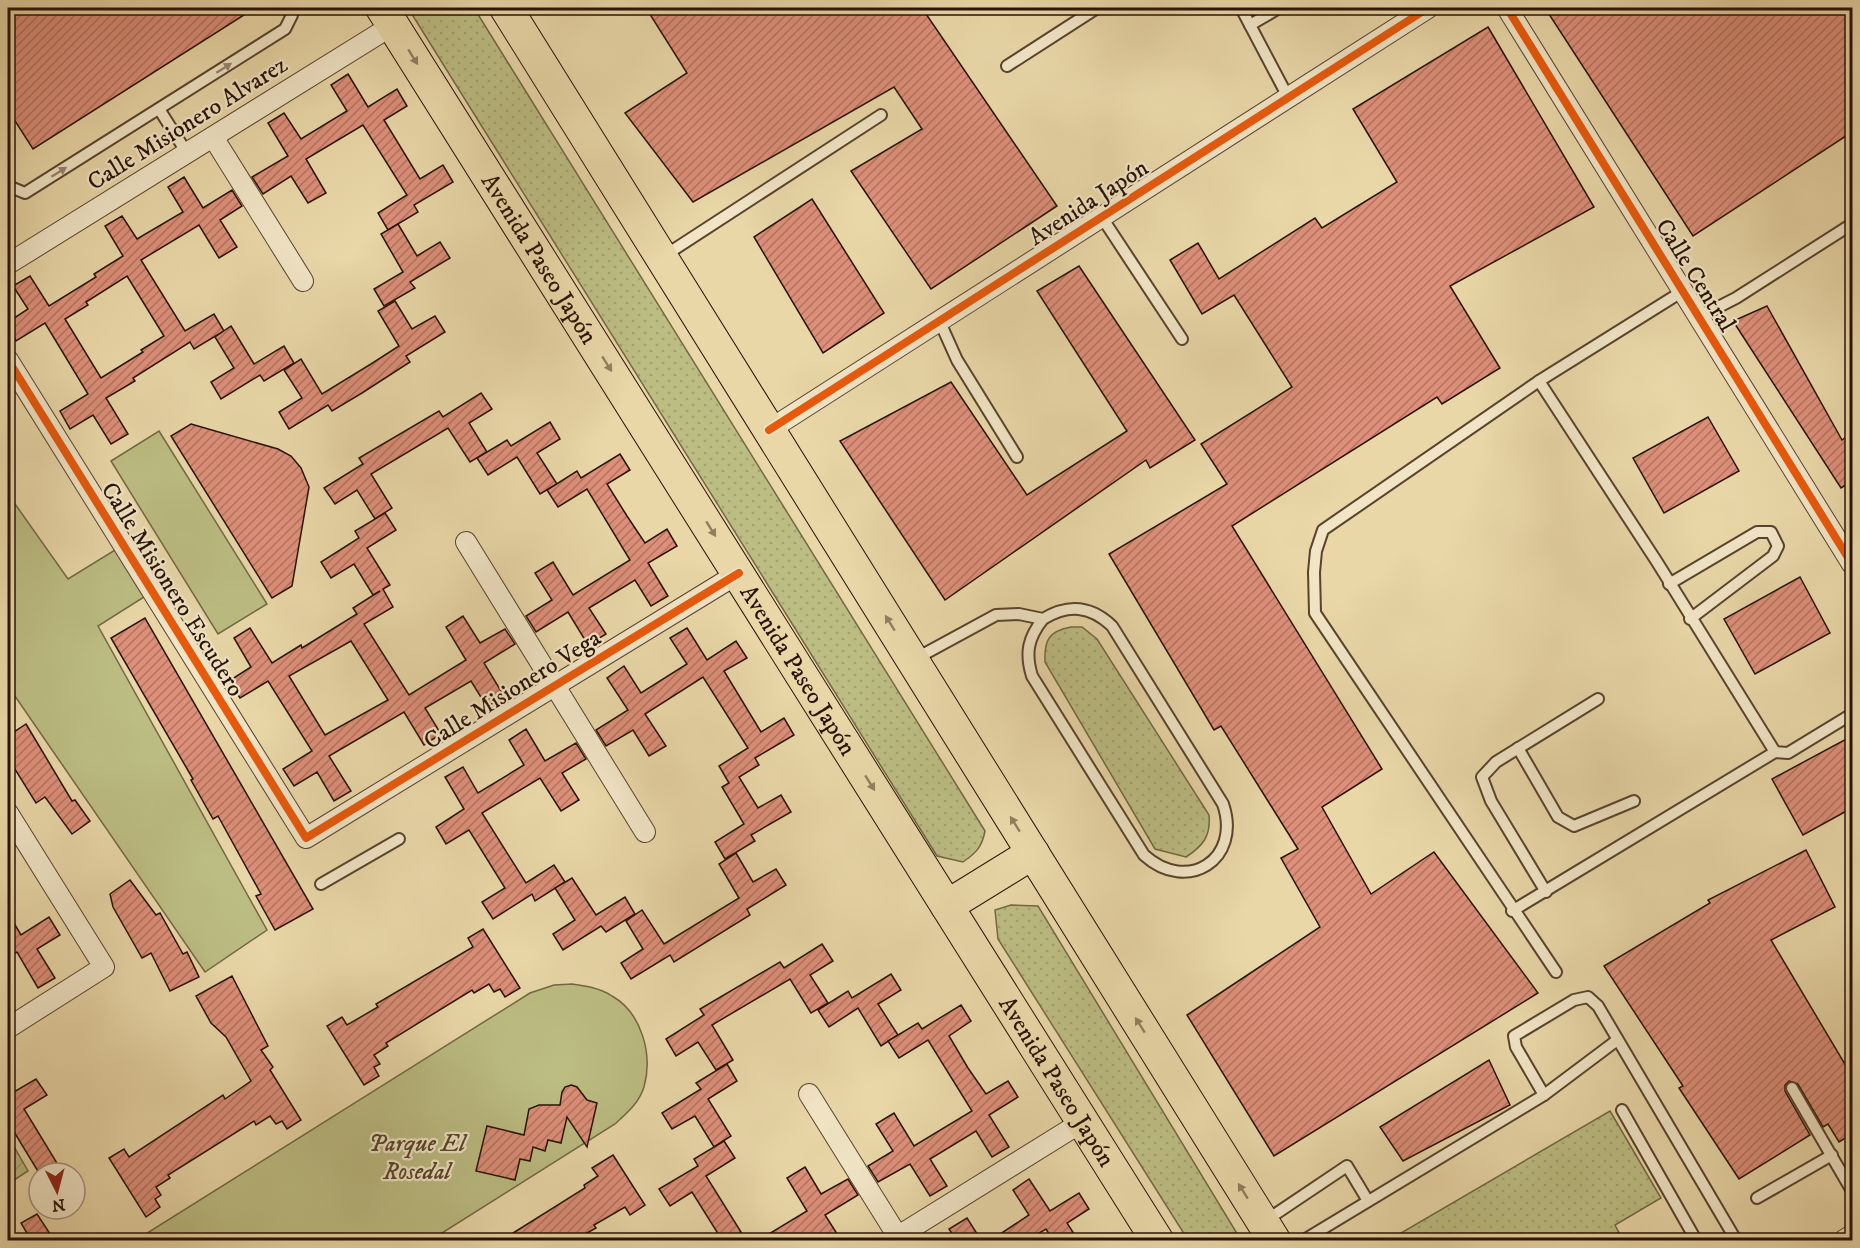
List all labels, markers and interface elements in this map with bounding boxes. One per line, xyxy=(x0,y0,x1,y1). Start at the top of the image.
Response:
one-way arrow xyxy=(407,49,418,65)
street label: Calle Misionero Alvarez xyxy=(82,50,294,198)
one-way arrow xyxy=(216,63,232,74)
street label: Avenida Japón xyxy=(1023,153,1154,253)
one-way arrow xyxy=(51,166,67,177)
street label: Avenida Paseo Japón xyxy=(474,168,604,350)
street label: Calle Central xyxy=(1649,213,1742,338)
one-way arrow xyxy=(601,356,612,372)
street label: Calle Misionero Escudero xyxy=(94,477,250,702)
one-way arrow xyxy=(705,521,716,537)
street label: Avenida Paseo Japón xyxy=(733,580,863,762)
one-way arrow xyxy=(884,615,895,631)
street label: Calle Misionero Vega xyxy=(418,623,607,756)
one-way arrow xyxy=(865,775,876,791)
one-way arrow xyxy=(1009,816,1020,832)
street label: Avenida Paseo Japón xyxy=(991,991,1121,1173)
one-way arrow xyxy=(1135,1017,1146,1033)
park label: Parque El Rosedal xyxy=(369,1129,468,1187)
north arrow xyxy=(27,1161,87,1221)
one-way arrow xyxy=(1238,1183,1249,1199)
text: N xyxy=(51,1194,66,1216)

